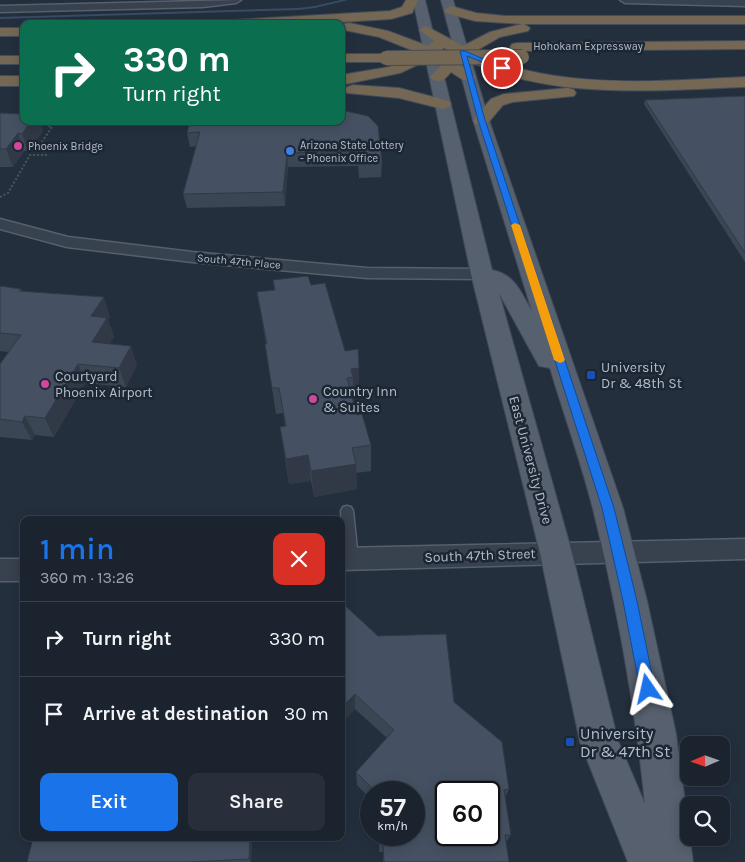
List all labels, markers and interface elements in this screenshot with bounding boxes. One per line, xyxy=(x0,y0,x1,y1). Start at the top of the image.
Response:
text: 330 m xyxy=(123,39,231,80)
icon: right xyxy=(40,40,105,105)
street label: Hohokam Expressway xyxy=(533,40,643,53)
pin xyxy=(481,47,523,89)
icon: arrive xyxy=(488,54,516,82)
text: Turn right xyxy=(123,81,221,107)
place label: Arizona State Lottery - Phoenix Office xyxy=(300,139,404,165)
marker: Phoenix Bridge xyxy=(12,140,24,152)
place label: Phoenix Bridge xyxy=(28,140,103,153)
marker: Arizona State Lottery - Phoenix Office xyxy=(284,145,296,157)
street label: South 47th Place xyxy=(197,251,282,272)
place label: University Dr & 48th St xyxy=(601,359,682,392)
place label: Courtyard Phoenix Airport xyxy=(55,368,153,401)
marker: University Dr & 48th St xyxy=(585,369,597,381)
marker: Courtyard Phoenix Airport xyxy=(39,378,51,390)
place label: Country Inn & Suites xyxy=(323,383,397,416)
marker: Country Inn & Suites xyxy=(307,393,319,405)
street label: East University Drive xyxy=(505,394,556,526)
text: 1 min xyxy=(40,531,114,567)
button: close xyxy=(273,533,325,585)
street label: South 47th Street xyxy=(424,545,536,566)
text: 360 m · 13:26 xyxy=(40,568,134,587)
icon: right xyxy=(40,625,68,653)
text: Turn right xyxy=(83,628,172,650)
text: 330 m xyxy=(269,628,325,650)
position arrow xyxy=(621,662,673,714)
icon: arrive xyxy=(40,700,68,728)
text: Arrive at destination xyxy=(83,703,269,725)
text: 30 m xyxy=(284,703,329,725)
place label: University Dr & 47th St xyxy=(580,724,670,761)
marker: University Dr & 47th St xyxy=(564,736,576,748)
north arrow xyxy=(680,736,730,786)
map controls xyxy=(680,736,730,846)
button: Exit xyxy=(40,773,178,831)
button: Share xyxy=(188,773,325,831)
speed limit sign: 60 xyxy=(435,781,500,846)
text: 57 xyxy=(379,793,406,822)
button: search xyxy=(680,796,730,846)
text: km/h xyxy=(377,819,408,833)

